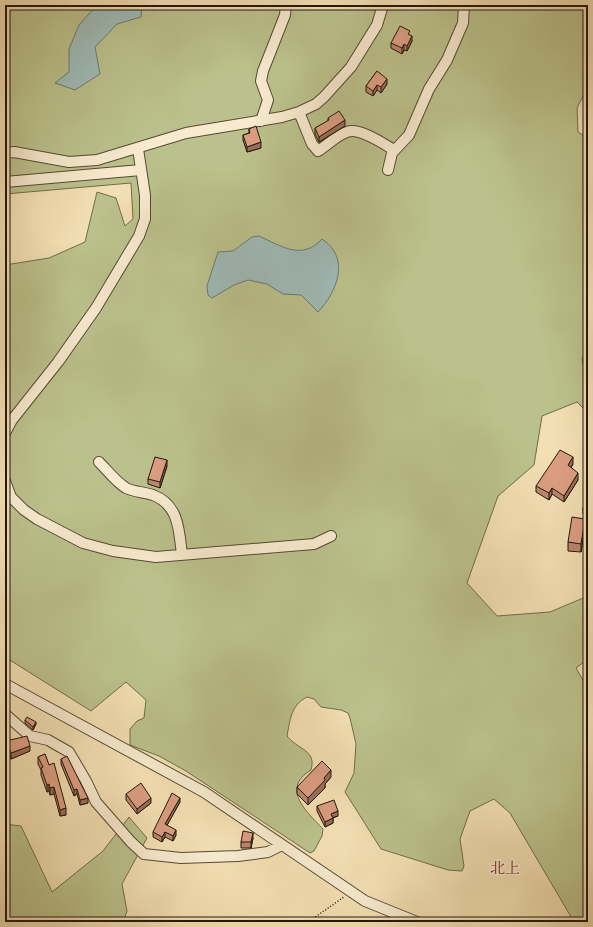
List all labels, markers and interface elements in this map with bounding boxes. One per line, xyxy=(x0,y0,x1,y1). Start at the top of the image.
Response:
district label: 北上 xyxy=(490,860,520,877)

